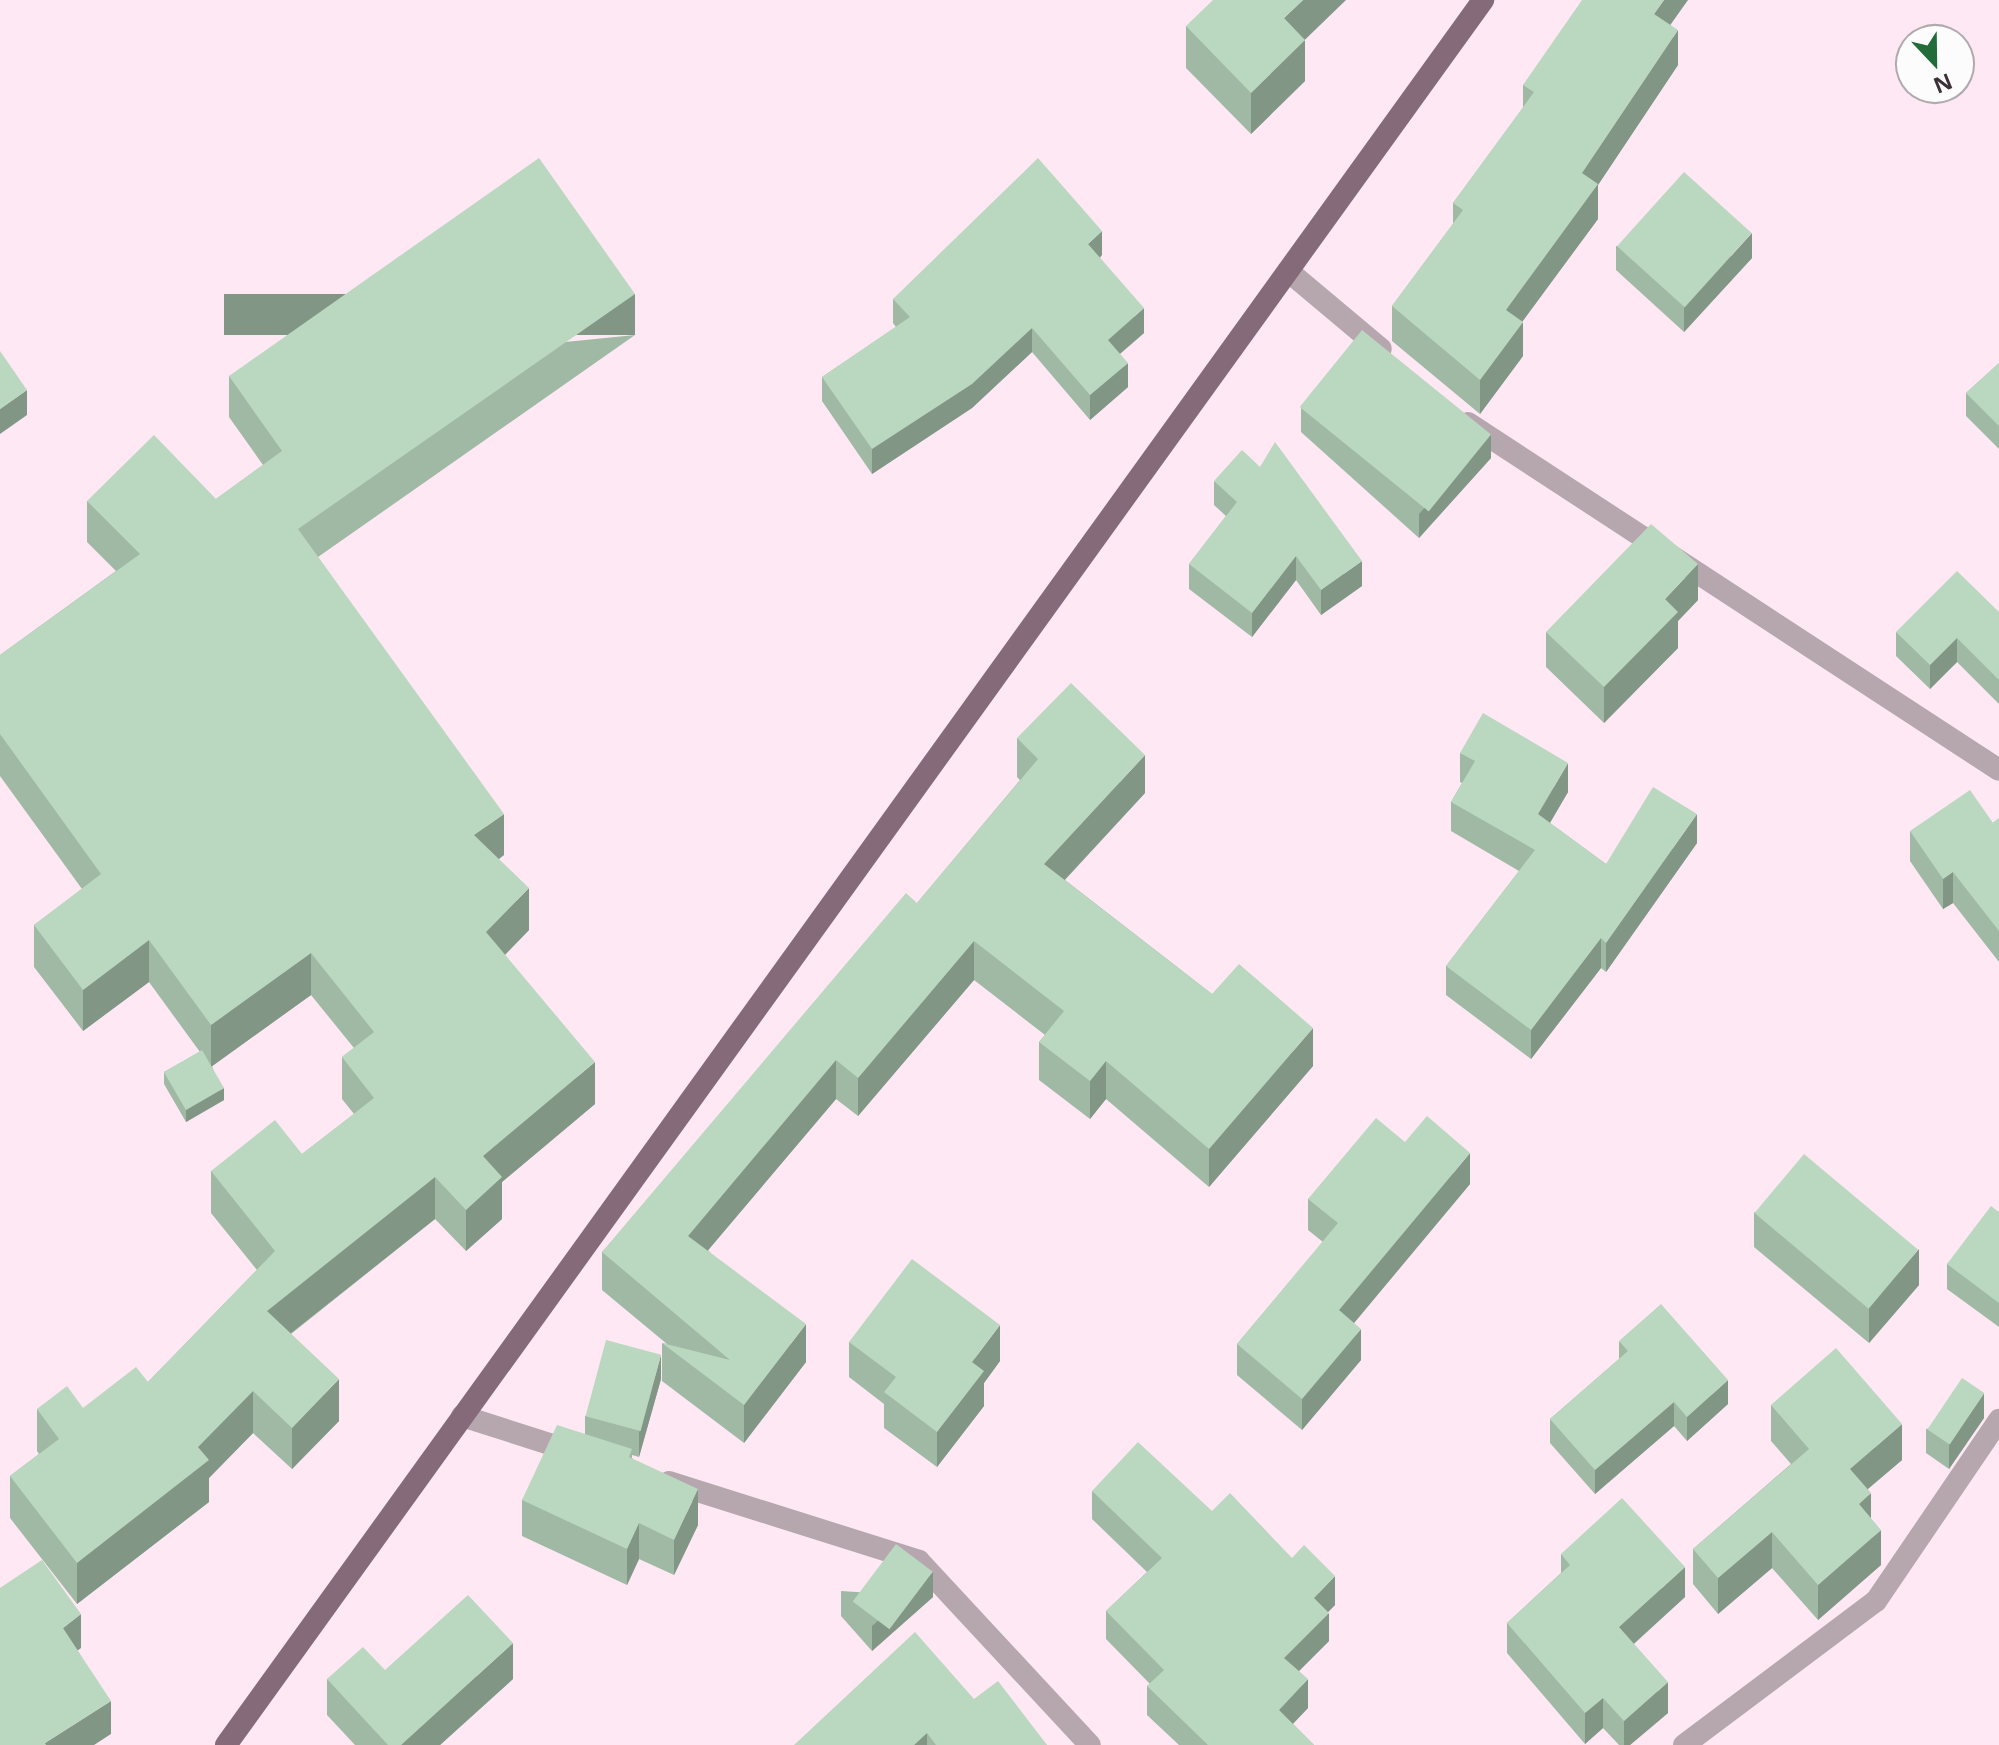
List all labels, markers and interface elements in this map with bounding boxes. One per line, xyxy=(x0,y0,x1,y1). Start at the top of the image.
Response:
north arrow xyxy=(1895,24,1975,104)
text: N xyxy=(1929,67,1957,102)

